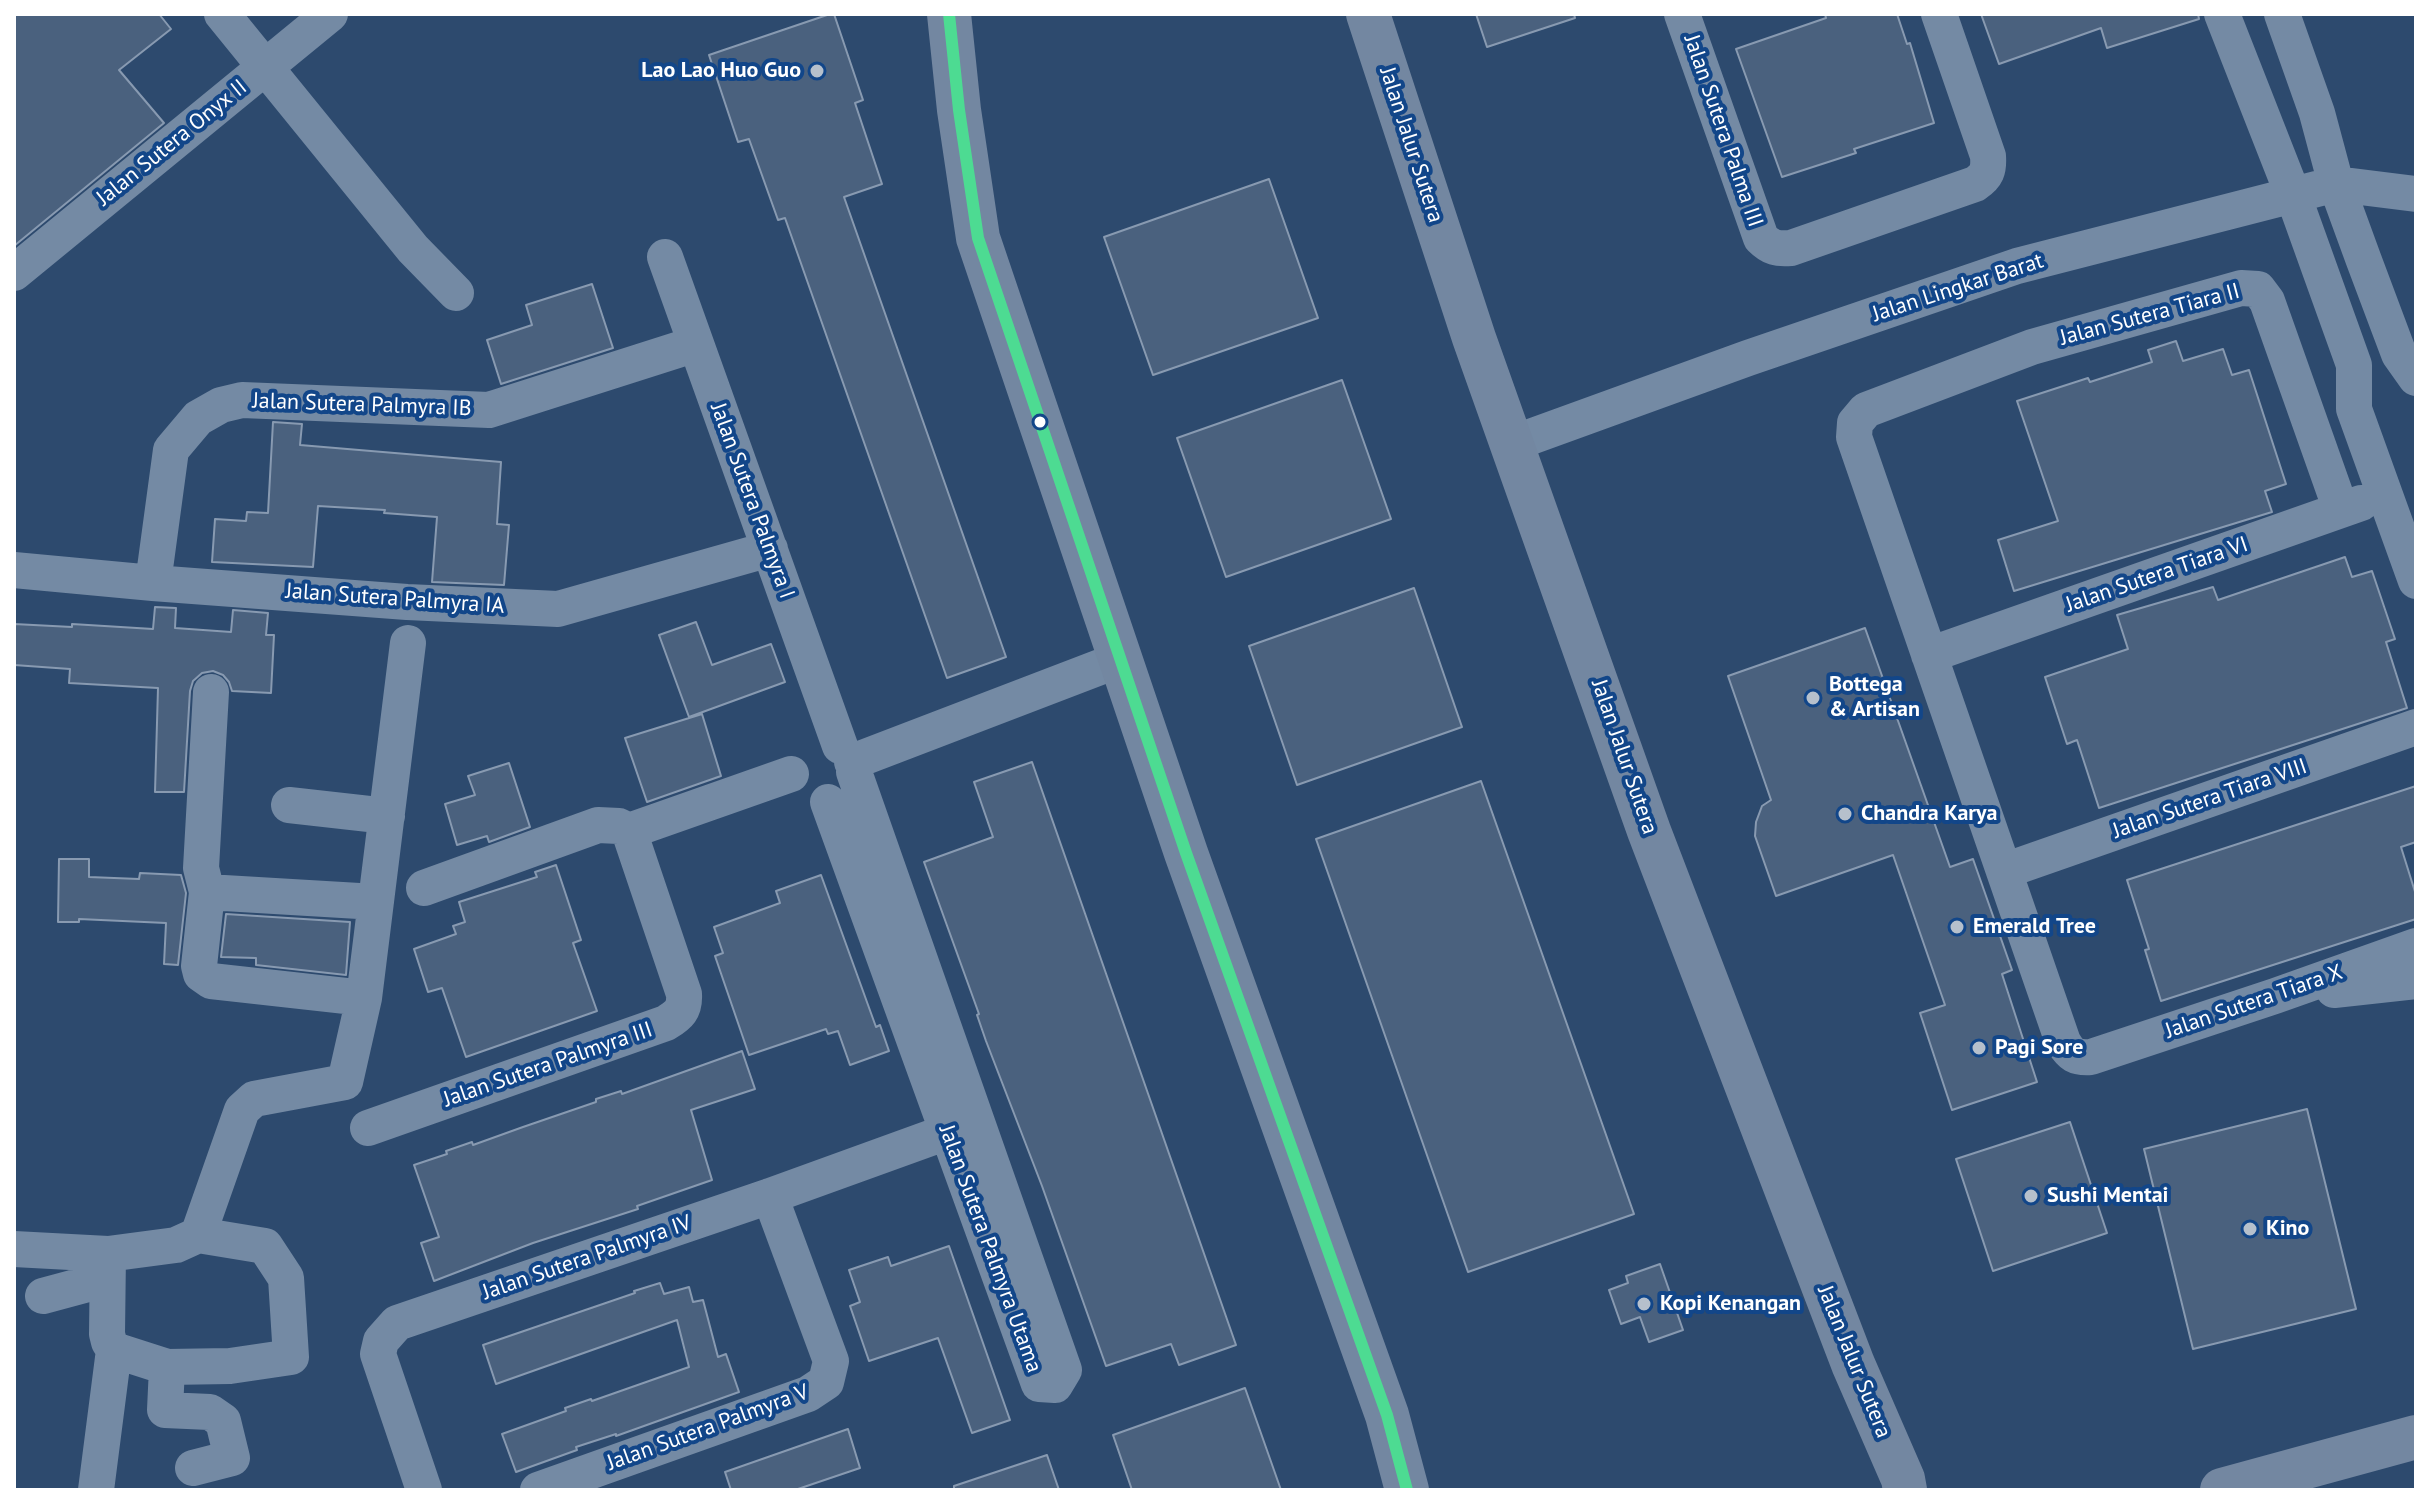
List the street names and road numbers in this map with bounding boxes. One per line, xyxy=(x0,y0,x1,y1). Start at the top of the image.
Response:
street label: Jalan Sutera Palma III xyxy=(1678,31,1768,231)
street label: Jalan Jalur Sutera xyxy=(1373,64,1449,226)
street label: Jalan Sutera Onyx II xyxy=(91,74,253,212)
street label: Jalan Lingkar Barat xyxy=(1869,248,2047,328)
street label: Jalan Sutera Tiara II xyxy=(2057,278,2243,352)
street label: Jalan Sutera Palmyra IB xyxy=(252,388,472,422)
street label: Jalan Sutera Palmyra I xyxy=(704,400,800,602)
street label: Jalan Sutera Tiara VI xyxy=(2062,531,2252,619)
street label: Jalan Sutera Palmyra IA xyxy=(285,578,505,620)
street label: Jalan Jalur Sutera xyxy=(1585,676,1663,838)
street label: Jalan Sutera Tiara VIII xyxy=(2109,753,2311,845)
street label: Jalan Sutera Tiara X xyxy=(2162,959,2346,1045)
street label: Jalan Sutera Palmyra III xyxy=(440,1017,656,1113)
street label: Jalan Sutera Palmyra Utama xyxy=(933,1122,1047,1376)
street label: Jalan Sutera Palmyra IV xyxy=(479,1210,695,1306)
street label: Jalan Jalur Sutera xyxy=(1811,1282,1897,1442)
street label: Jalan Sutera Palmyra V xyxy=(604,1379,812,1477)

